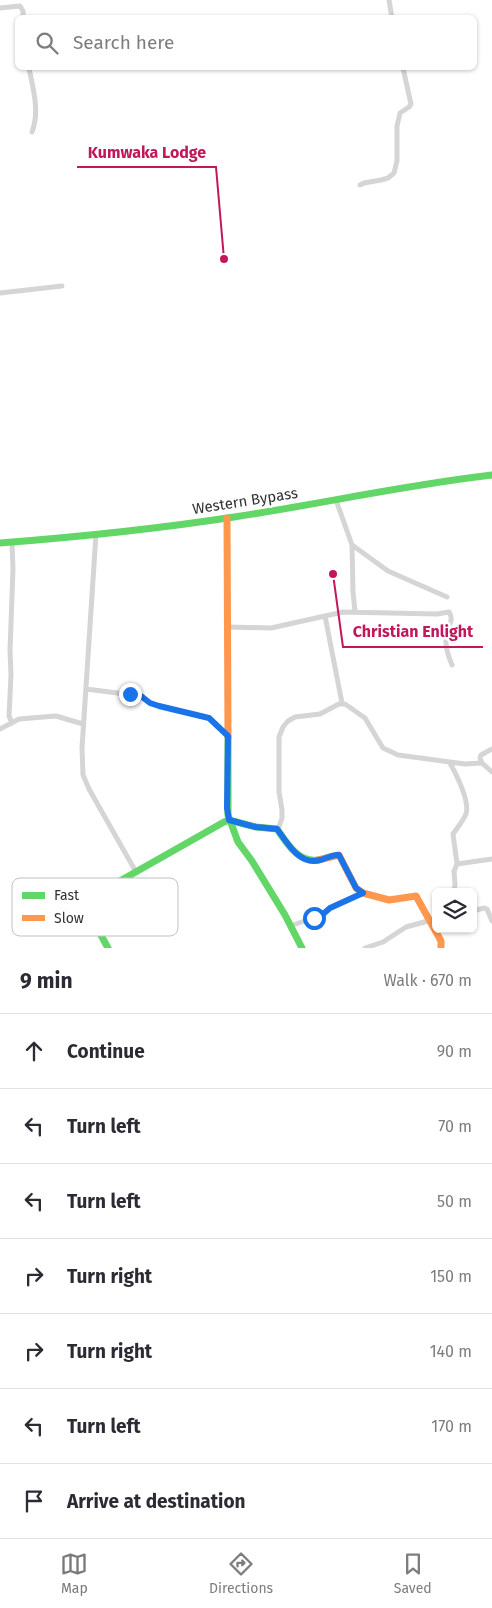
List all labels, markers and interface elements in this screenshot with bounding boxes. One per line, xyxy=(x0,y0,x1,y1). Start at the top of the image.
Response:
search box xyxy=(15,15,477,70)
icon: search xyxy=(33,29,61,57)
text: Search here xyxy=(73,31,174,54)
callout: Kumwaka Lodge xyxy=(77,136,216,167)
text: Kumwaka Lodge xyxy=(88,143,206,162)
street label: Western Bypass xyxy=(191,484,299,518)
callout: Christian Enlight xyxy=(343,616,483,647)
text: Christian Enlight xyxy=(353,622,474,641)
route end xyxy=(119,683,142,706)
legend xyxy=(12,878,178,936)
text: Fast xyxy=(54,887,80,904)
map controls xyxy=(432,888,477,933)
button: layers xyxy=(432,888,477,933)
route start xyxy=(303,907,326,930)
text: Slow xyxy=(54,910,84,927)
text: 9 min xyxy=(20,968,73,994)
text: Walk · 670 m xyxy=(384,971,472,990)
icon: ahead xyxy=(20,1037,48,1065)
text: Continue xyxy=(67,1040,145,1063)
text: 90 m xyxy=(437,1042,472,1061)
icon: left xyxy=(20,1112,48,1140)
text: Turn left xyxy=(67,1115,141,1138)
text: 70 m xyxy=(438,1117,472,1136)
icon: left xyxy=(20,1187,48,1215)
text: Turn left xyxy=(67,1190,141,1213)
text: 50 m xyxy=(437,1192,472,1211)
icon: right xyxy=(20,1262,48,1290)
text: Turn right xyxy=(67,1265,152,1288)
text: 150 m xyxy=(430,1267,472,1286)
icon: right xyxy=(20,1337,48,1365)
text: Turn right xyxy=(67,1340,152,1363)
text: 140 m xyxy=(430,1342,472,1361)
icon: left xyxy=(20,1412,48,1440)
text: Turn left xyxy=(67,1415,141,1438)
text: 170 m xyxy=(431,1417,472,1436)
icon: arrive xyxy=(20,1487,48,1515)
text: Arrive at destination xyxy=(67,1490,246,1513)
tab: Map xyxy=(60,1550,88,1597)
tab: Directions xyxy=(209,1550,273,1597)
tab: Saved xyxy=(394,1550,432,1597)

